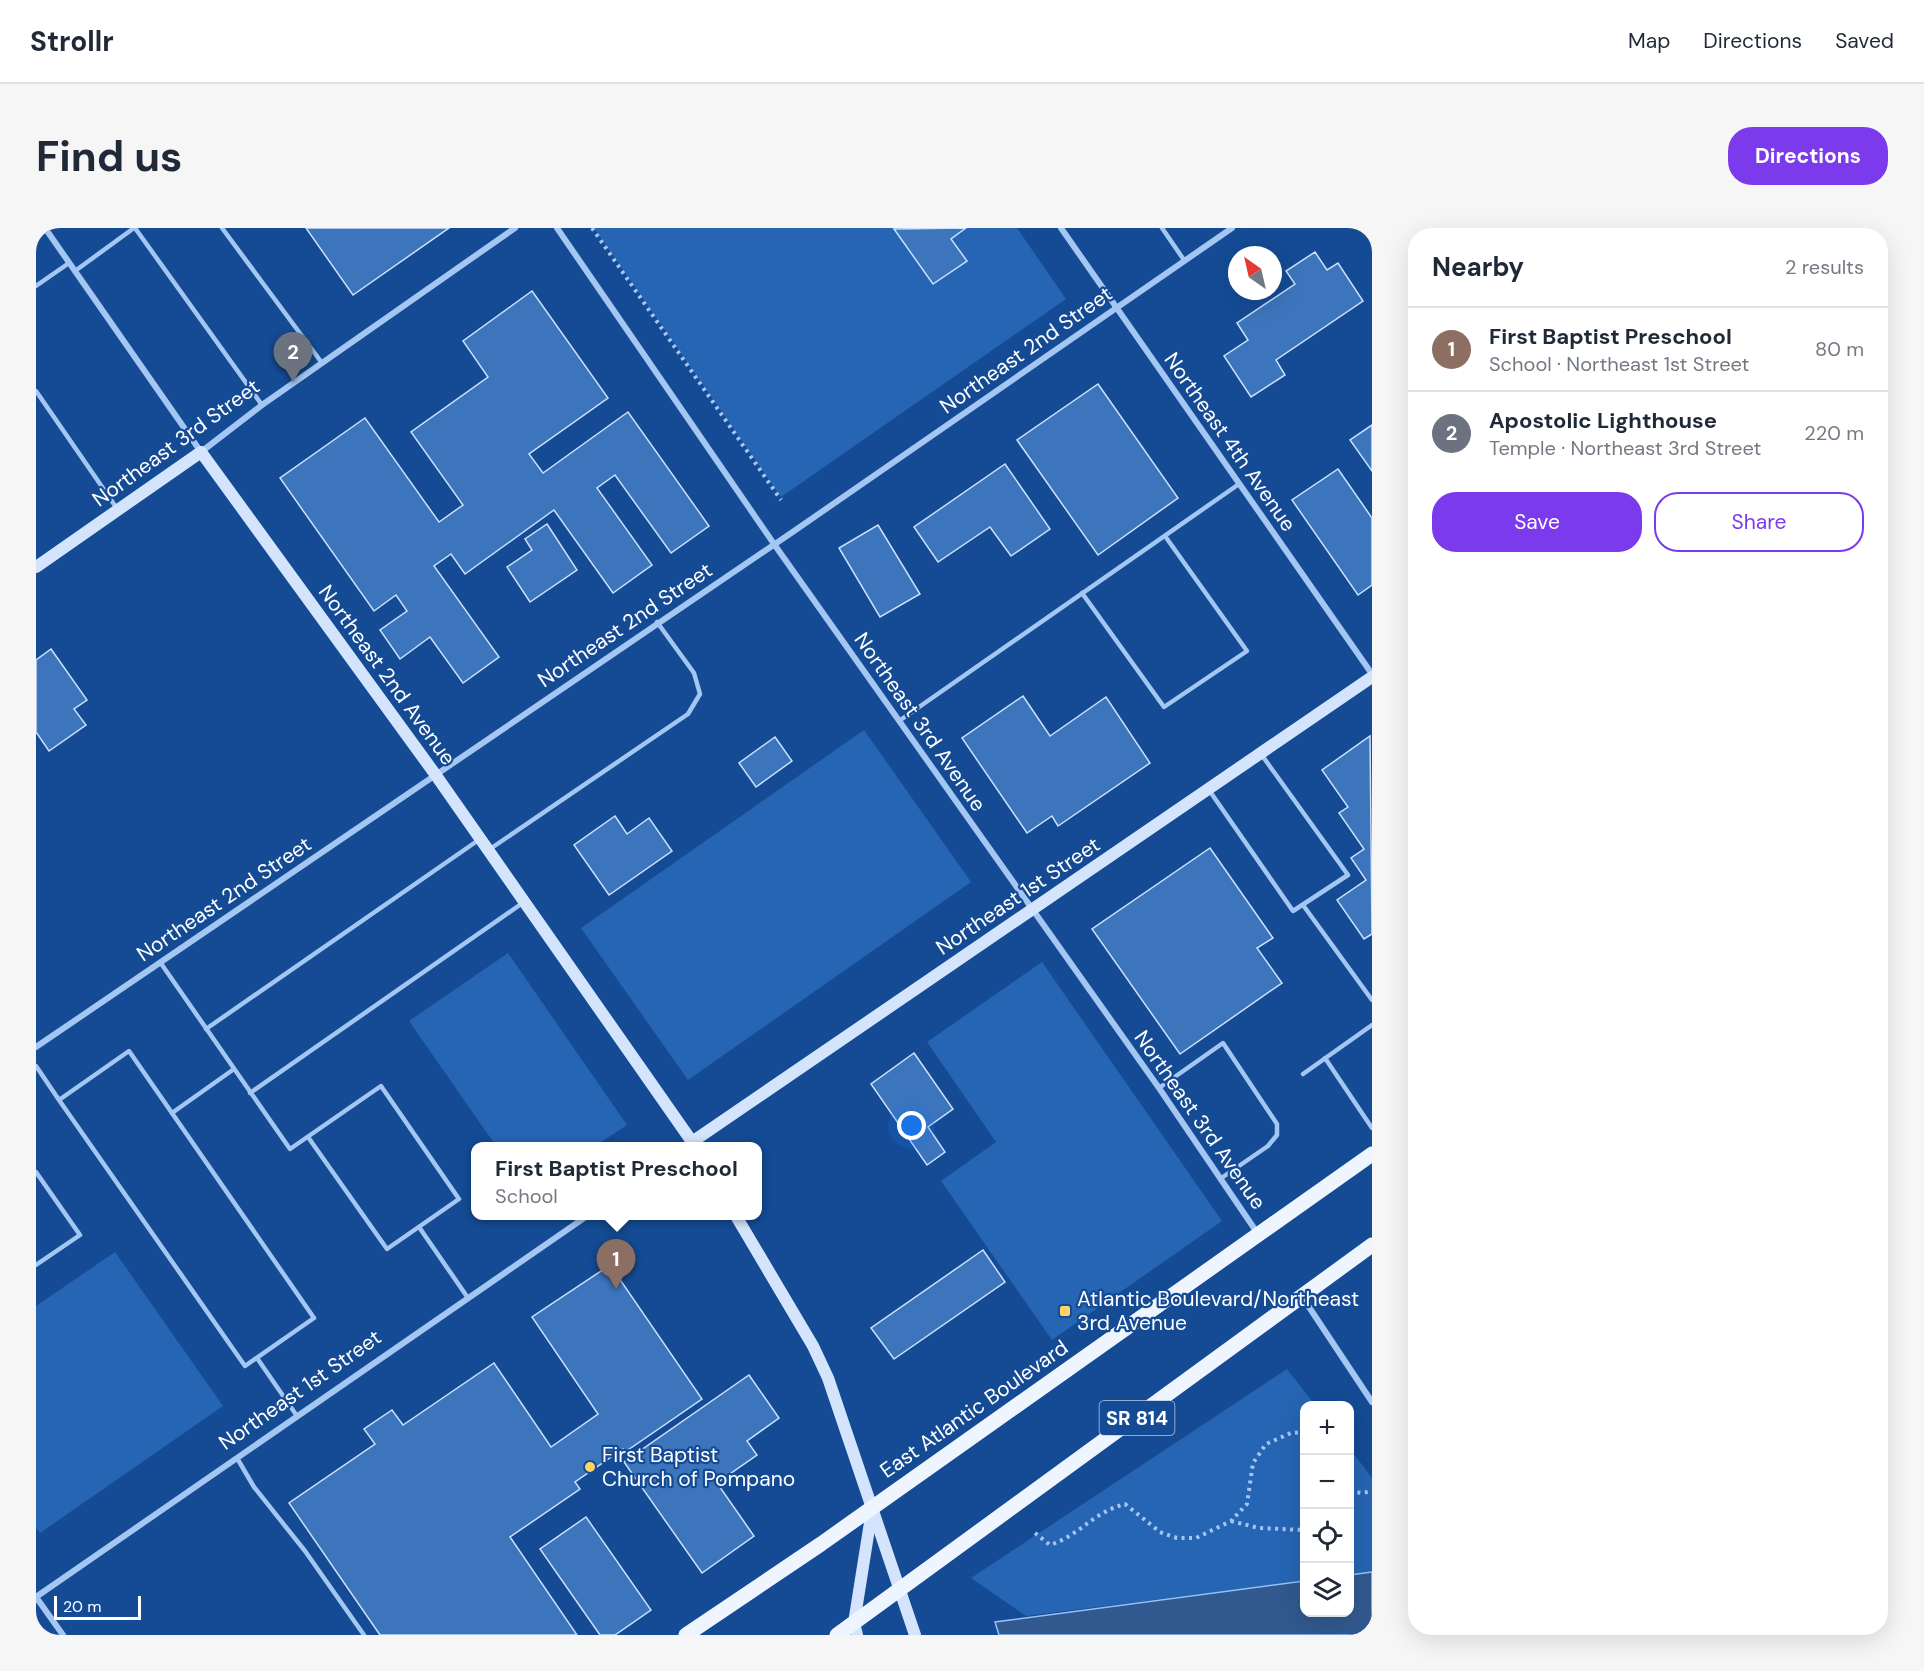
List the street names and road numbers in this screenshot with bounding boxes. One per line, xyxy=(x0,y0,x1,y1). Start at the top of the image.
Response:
street label: Northeast 2nd Street xyxy=(934,280,1118,420)
street label: Northeast 4th Avenue xyxy=(1158,347,1302,537)
street label: Northeast 3rd Street xyxy=(87,373,265,513)
street label: Northeast 2nd Street xyxy=(532,556,718,694)
street label: Northeast 2nd Avenue xyxy=(312,579,462,771)
street label: Northeast 3rd Avenue xyxy=(848,627,992,817)
street label: Northeast 2nd Street xyxy=(131,830,317,968)
street label: Northeast 1st Street xyxy=(930,831,1106,961)
street label: Northeast 3rd Avenue xyxy=(1128,1025,1272,1215)
street label: Northeast 1st Street xyxy=(213,1323,387,1457)
street label: East Atlantic Boulevard xyxy=(874,1333,1074,1485)
road number: SR 814 xyxy=(1100,1401,1174,1435)

